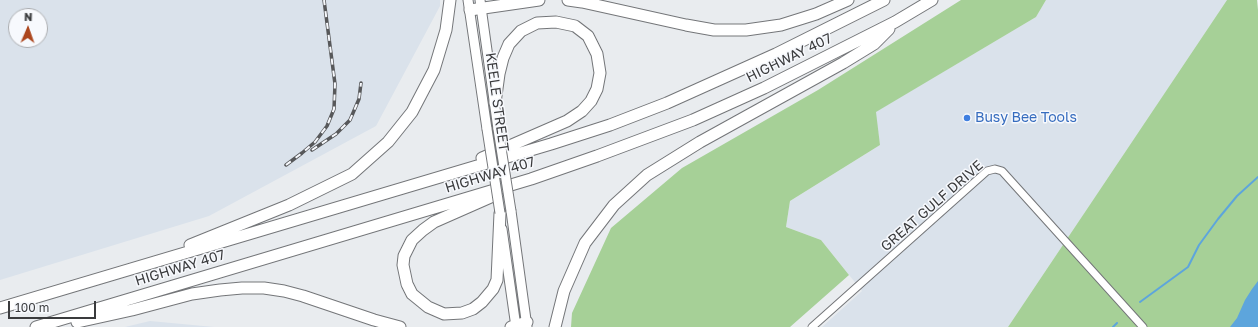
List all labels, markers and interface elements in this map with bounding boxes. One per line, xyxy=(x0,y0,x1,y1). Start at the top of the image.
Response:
north arrow xyxy=(8,8,48,48)
text: N xyxy=(24,10,33,23)
street label: HIGHWAY 407 xyxy=(743,30,835,86)
street label: KEELE STREET xyxy=(482,51,512,153)
place label: Busy Bee Tools xyxy=(975,110,1077,126)
marker: Busy Bee Tools xyxy=(962,113,972,123)
street label: HIGHWAY 407 xyxy=(443,153,537,197)
street label: GREAT GULF DRIVE xyxy=(877,157,987,255)
street label: HIGHWAY 407 xyxy=(133,246,227,290)
scale bar xyxy=(10,293,98,319)
text: 100 m xyxy=(15,300,49,315)

